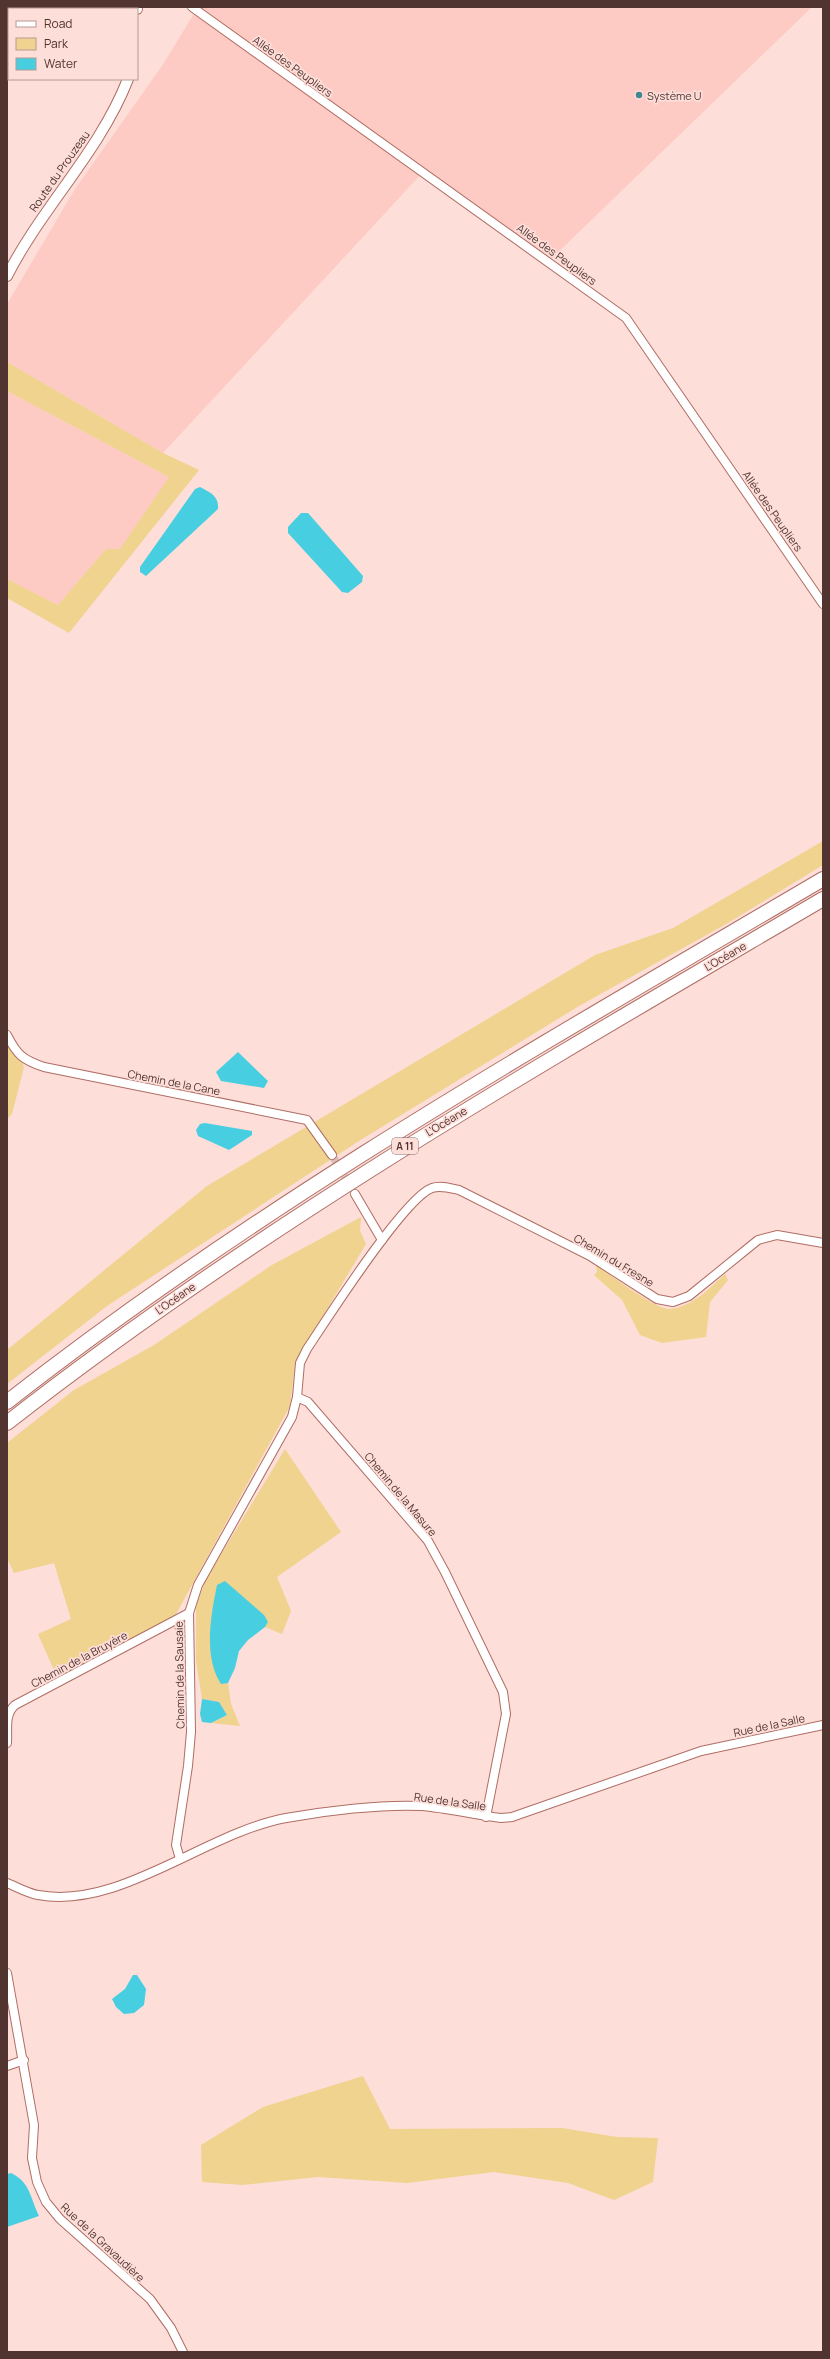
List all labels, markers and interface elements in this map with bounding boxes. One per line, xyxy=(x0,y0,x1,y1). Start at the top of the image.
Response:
legend xyxy=(8,8,138,80)
text: Road xyxy=(44,15,72,32)
street label: Allée des Peupliers xyxy=(250,32,336,100)
text: Park xyxy=(44,35,69,52)
text: Water xyxy=(44,55,78,72)
place label: Système U xyxy=(647,88,702,103)
marker: Système U xyxy=(634,90,644,100)
street label: Route du Prouzeau xyxy=(25,127,93,215)
street label: Allée des Peupliers xyxy=(514,220,600,288)
street label: Allée des Peupliers xyxy=(740,468,807,554)
street label: L’Océane xyxy=(701,938,749,974)
street label: Chemin de la Cane xyxy=(126,1066,222,1098)
street label: L’Océane xyxy=(422,1102,470,1139)
road number: A 11 xyxy=(392,1138,418,1154)
street label: Chemin du Fresne xyxy=(571,1230,657,1290)
street label: L’Océane xyxy=(152,1278,199,1317)
street label: Chemin de la Masure xyxy=(361,1449,441,1540)
street label: Chemin de la Sausaie xyxy=(171,1620,187,1729)
street label: Chemin de la Bruyère xyxy=(28,1627,130,1691)
street label: Rue de la Salle xyxy=(732,1710,807,1740)
street label: Rue de la Salle xyxy=(413,1789,488,1814)
street label: Rue de la Gravaudière xyxy=(58,2199,148,2285)

